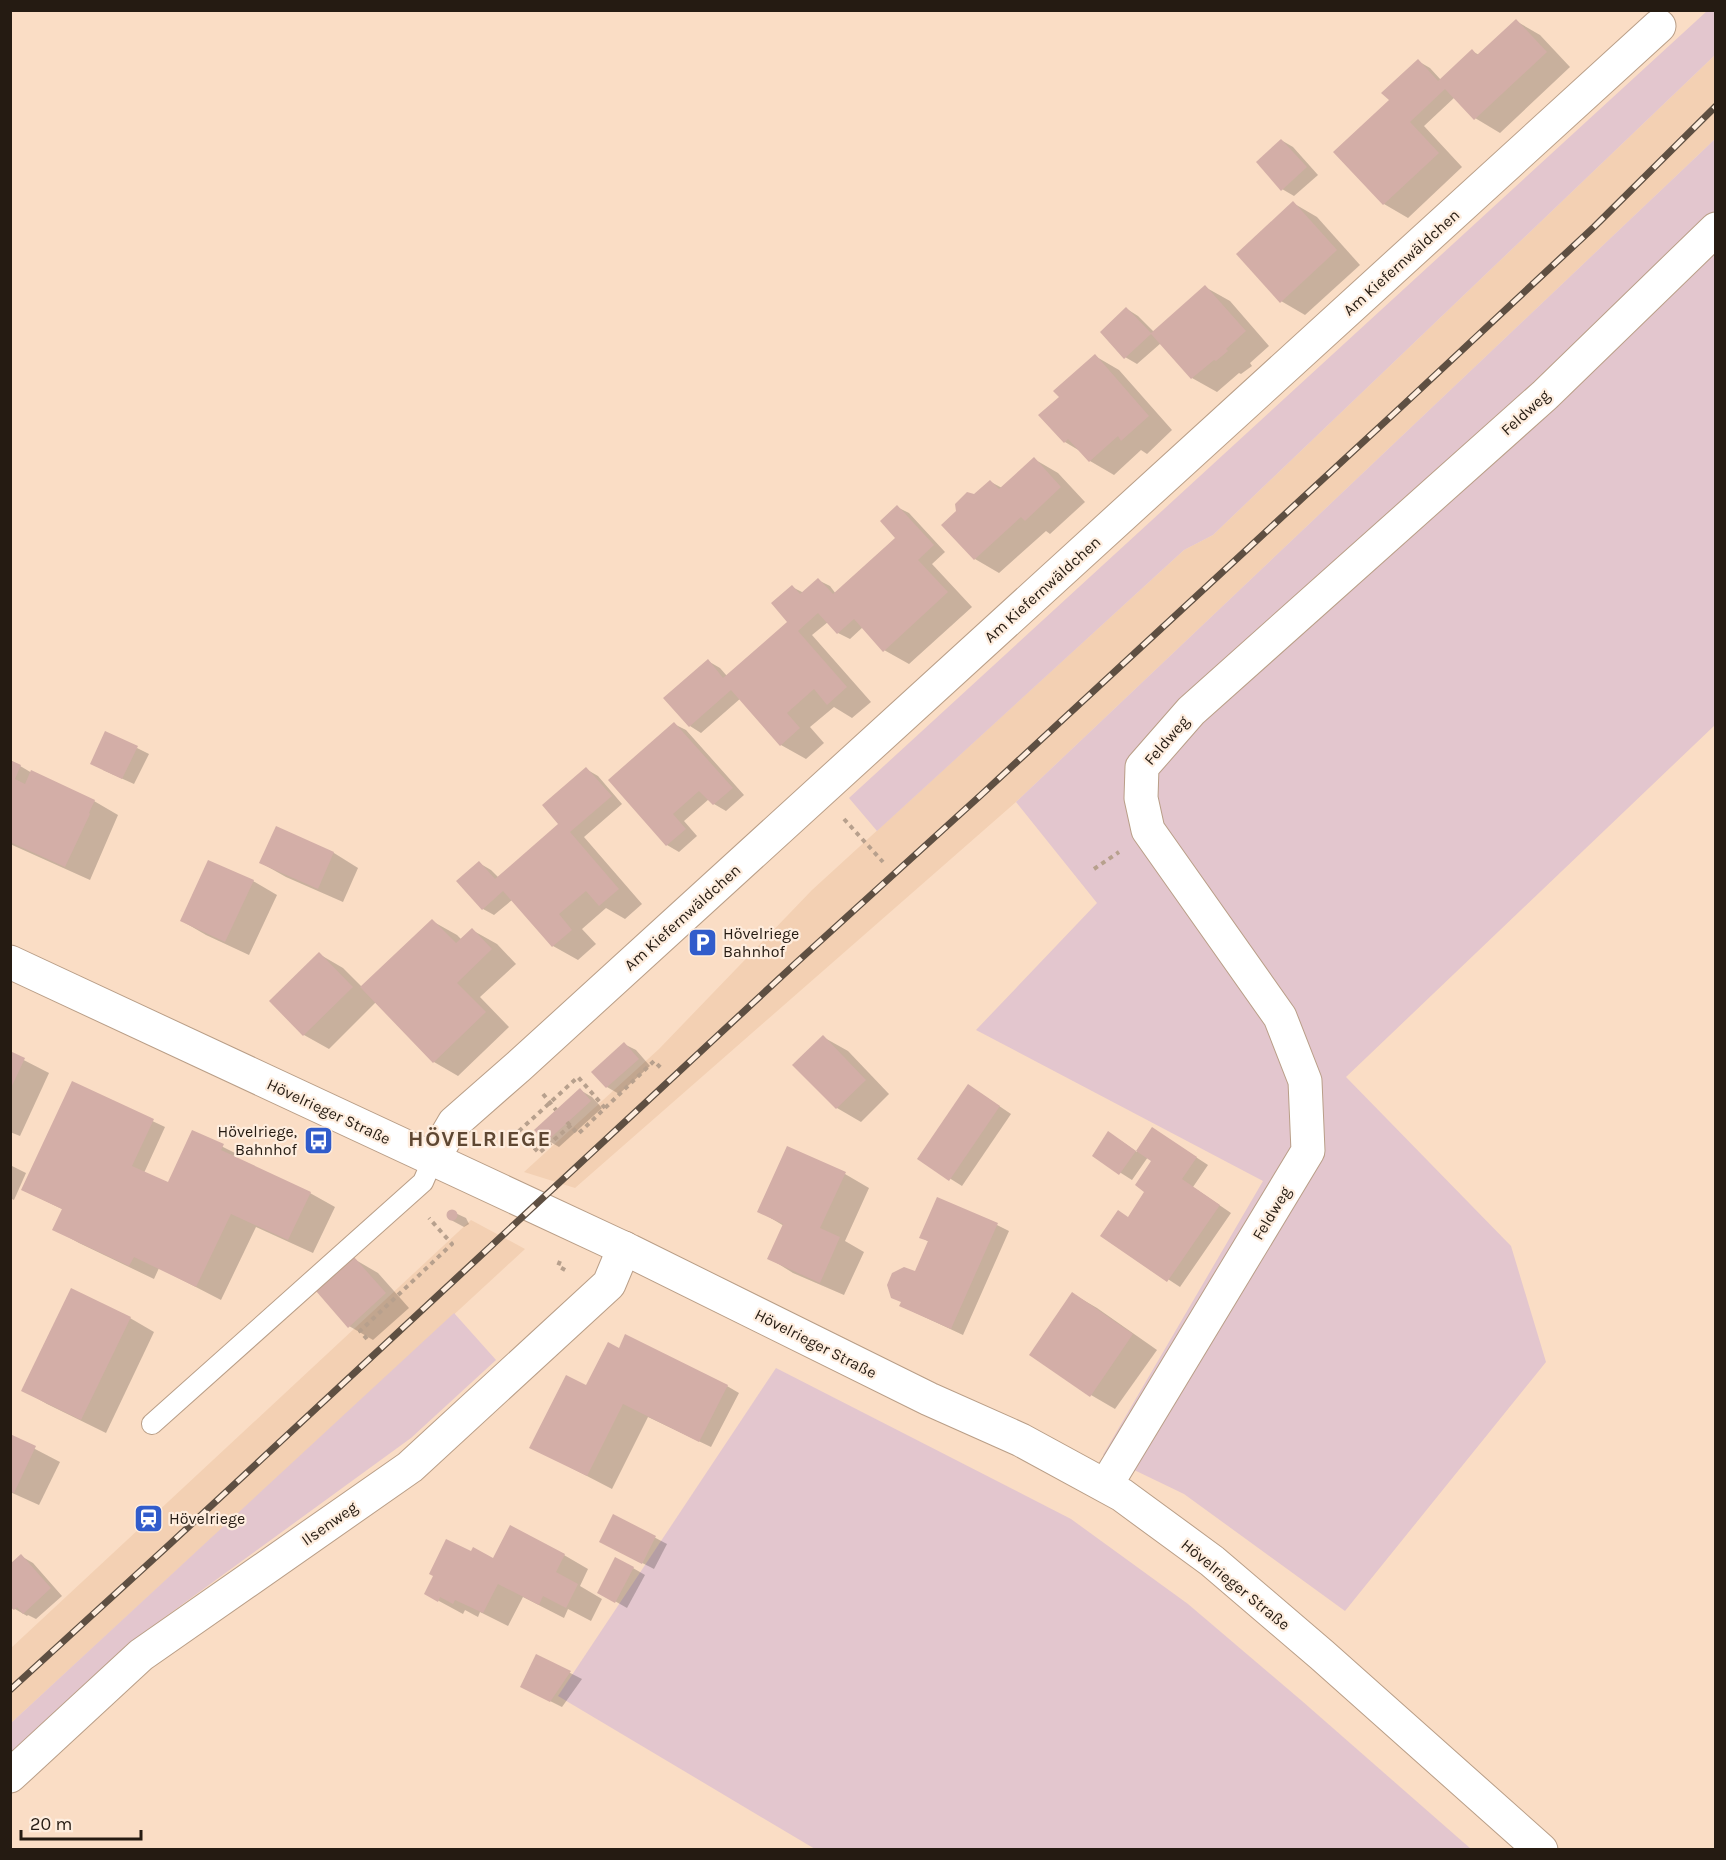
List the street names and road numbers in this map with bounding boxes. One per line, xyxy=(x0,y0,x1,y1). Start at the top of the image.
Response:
street label: Am Kiefernwäldchen xyxy=(1339,205,1463,320)
street label: Feldweg xyxy=(1497,386,1554,439)
street label: Am Kiefernwäldchen xyxy=(980,532,1104,647)
street label: Feldweg xyxy=(1140,712,1193,769)
street label: Am Kiefernwäldchen xyxy=(620,860,744,975)
street label: Hövelrieger Straße xyxy=(264,1075,394,1148)
street label: Feldweg xyxy=(1248,1183,1295,1243)
street label: Hövelrieger Straße xyxy=(752,1305,880,1382)
street label: Ilsenweg xyxy=(298,1497,361,1550)
street label: Hövelrieger Straße xyxy=(1178,1535,1294,1634)

